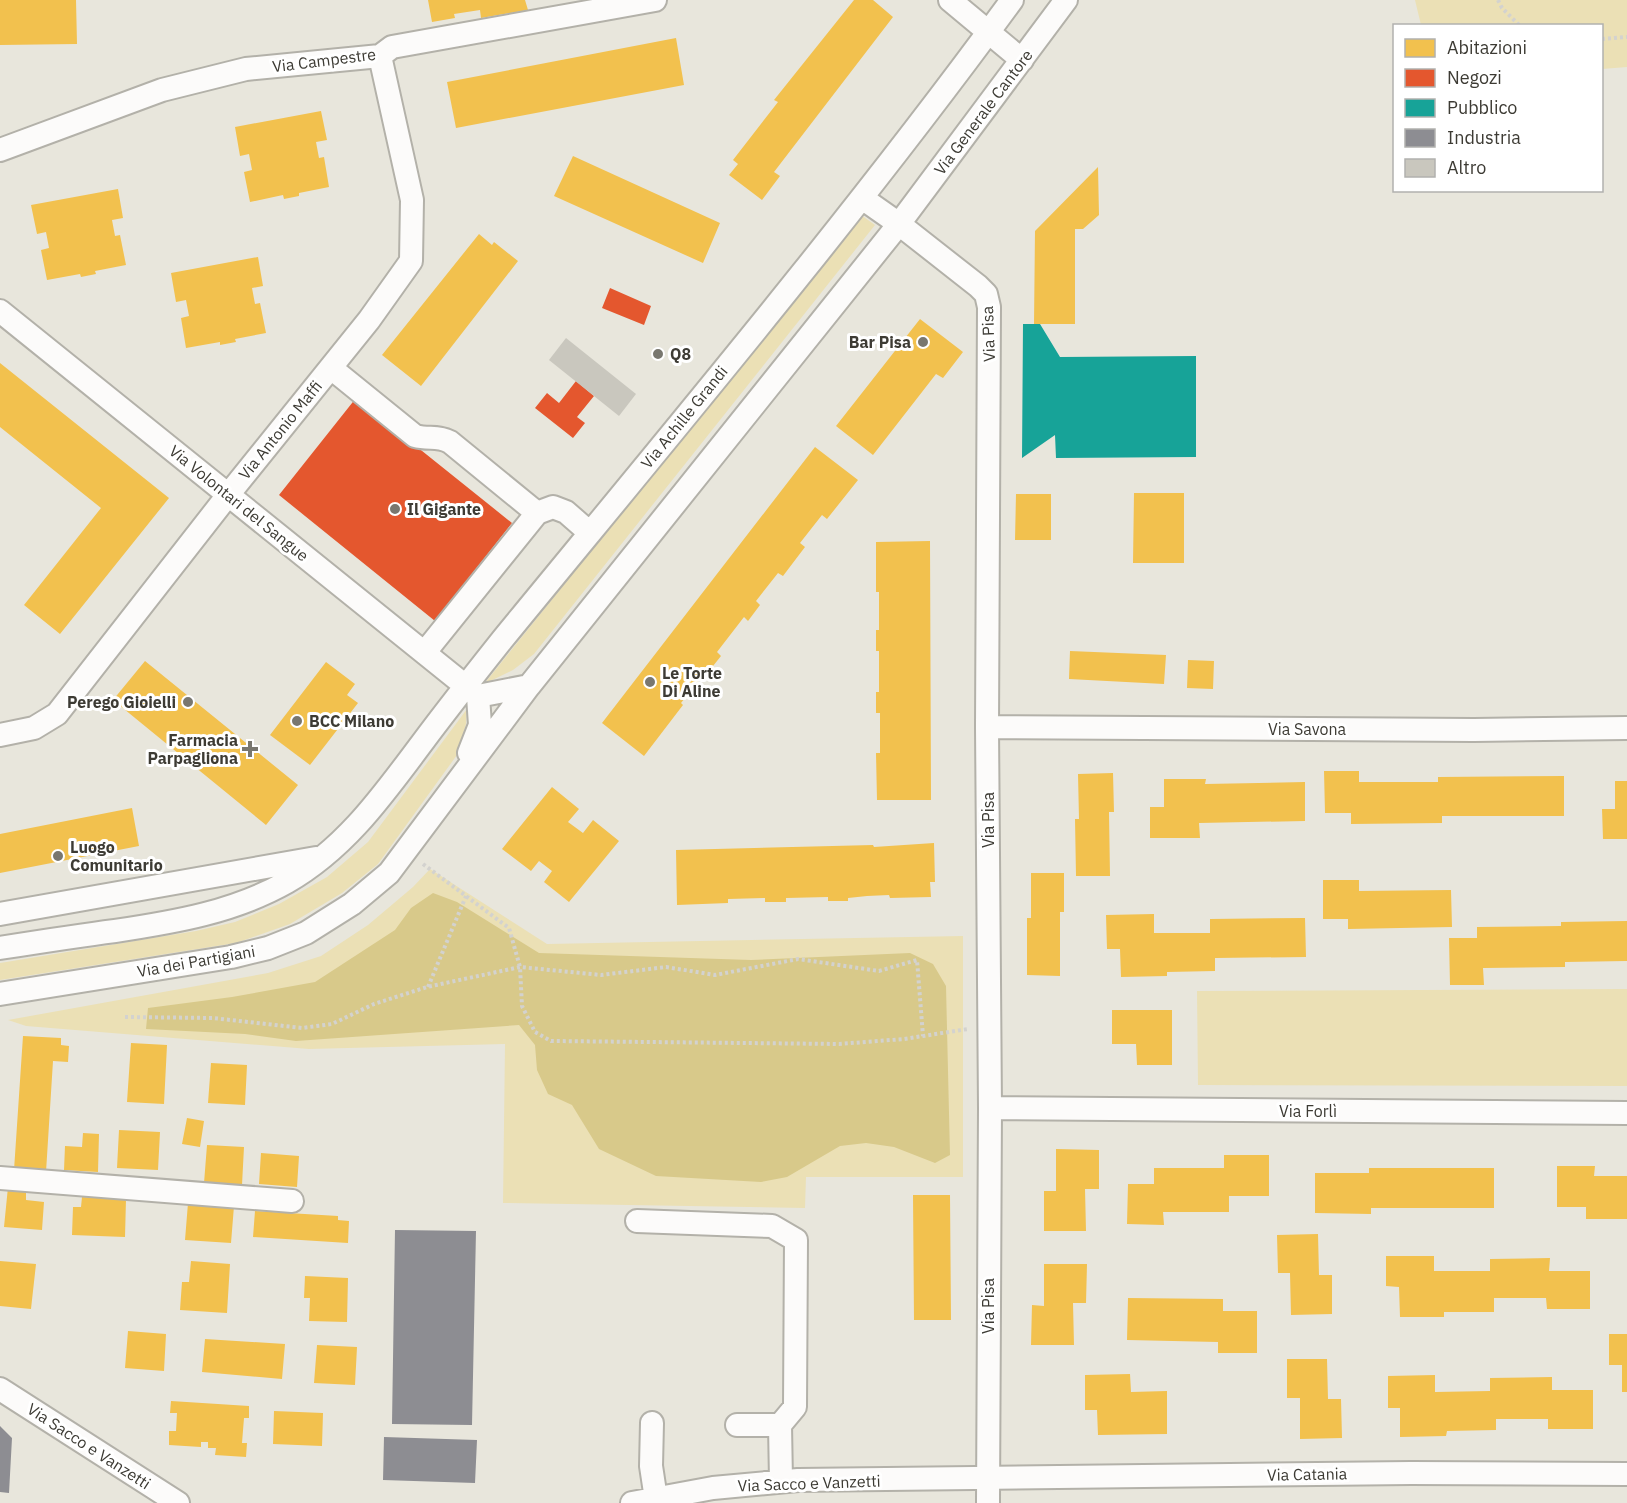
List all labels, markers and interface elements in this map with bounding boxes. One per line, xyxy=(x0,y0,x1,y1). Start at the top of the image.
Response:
legend xyxy=(1393,24,1603,192)
text: Abitazioni xyxy=(1447,36,1527,59)
street label: Via Campestre xyxy=(271,44,377,76)
street label: Via Generale Cantore xyxy=(929,45,1037,179)
text: Negozi xyxy=(1447,66,1502,89)
text: Pubblico xyxy=(1447,96,1517,119)
text: Industria xyxy=(1447,126,1521,149)
text: Altro xyxy=(1447,156,1486,179)
street label: Via Pisa xyxy=(977,305,999,362)
place label: Bar Pisa xyxy=(849,332,911,352)
marker: Bar Pisa xyxy=(916,335,930,349)
place label: Q8 xyxy=(670,344,691,364)
marker: Q8 xyxy=(651,347,665,361)
street label: Via Achille Grandi xyxy=(636,362,732,472)
street label: Via Antonio Maffi xyxy=(234,376,326,484)
street label: Via Volontari del Sangue xyxy=(165,441,313,566)
place label: Il Gigante xyxy=(407,499,481,519)
marker: Il Gigante xyxy=(388,502,402,516)
place label: Le Torte Di Aline xyxy=(662,663,722,701)
marker: Le Torte Di Aline xyxy=(643,675,657,689)
place label: Perego Gioielli xyxy=(67,692,176,712)
marker: Perego Gioielli xyxy=(181,695,195,709)
place label: BCC Milano xyxy=(309,711,394,731)
marker: BCC Milano xyxy=(290,714,304,728)
street label: Via Savona xyxy=(1268,719,1347,739)
place label: Farmacia Parpagliona xyxy=(147,730,238,768)
marker: Farmacia Parpagliona xyxy=(243,742,257,756)
street label: Via Pisa xyxy=(978,792,998,848)
place label: Luogo Comunitario xyxy=(70,837,163,875)
marker: Luogo Comunitario xyxy=(51,849,65,863)
street label: Via dei Partigiani xyxy=(135,941,257,981)
street label: Via Forlì xyxy=(1279,1101,1337,1121)
street label: Via Pisa xyxy=(978,1278,998,1334)
street label: Via Sacco e Vanzetti xyxy=(24,1399,154,1493)
street label: Via Catania xyxy=(1267,1463,1348,1485)
street label: Via Sacco e Vanzetti xyxy=(737,1471,881,1495)

